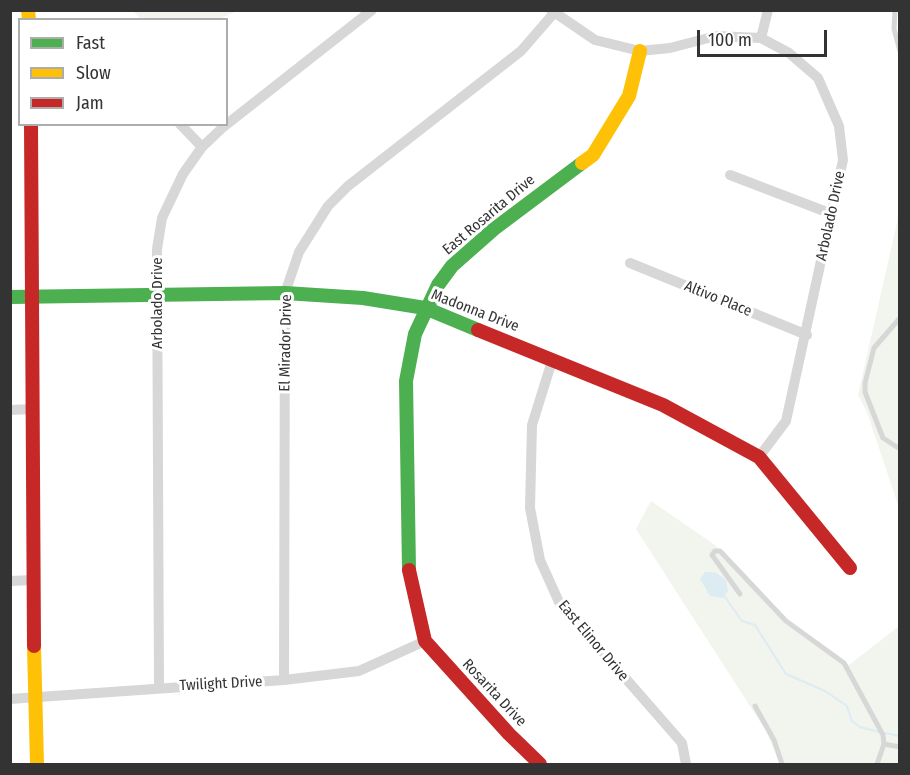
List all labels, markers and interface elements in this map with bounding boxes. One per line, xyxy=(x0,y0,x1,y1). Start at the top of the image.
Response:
legend xyxy=(18,18,228,126)
scale bar xyxy=(700,18,830,56)
text: 100 m xyxy=(708,29,752,51)
text: Fast xyxy=(76,32,105,54)
text: Slow xyxy=(76,62,111,84)
text: Jam xyxy=(76,92,104,114)
street label: Arbolado Drive xyxy=(813,169,849,263)
street label: East Rosarita Drive xyxy=(439,171,539,259)
street label: Arbolado Drive xyxy=(149,257,167,349)
street label: Altivo Place xyxy=(682,277,754,321)
street label: Madonna Drive xyxy=(429,286,521,336)
street label: El Mirador Drive xyxy=(276,294,296,392)
street label: East Elinor Drive xyxy=(554,597,632,685)
street label: Rosarita Drive xyxy=(458,655,530,731)
street label: Twilight Drive xyxy=(179,673,263,695)

